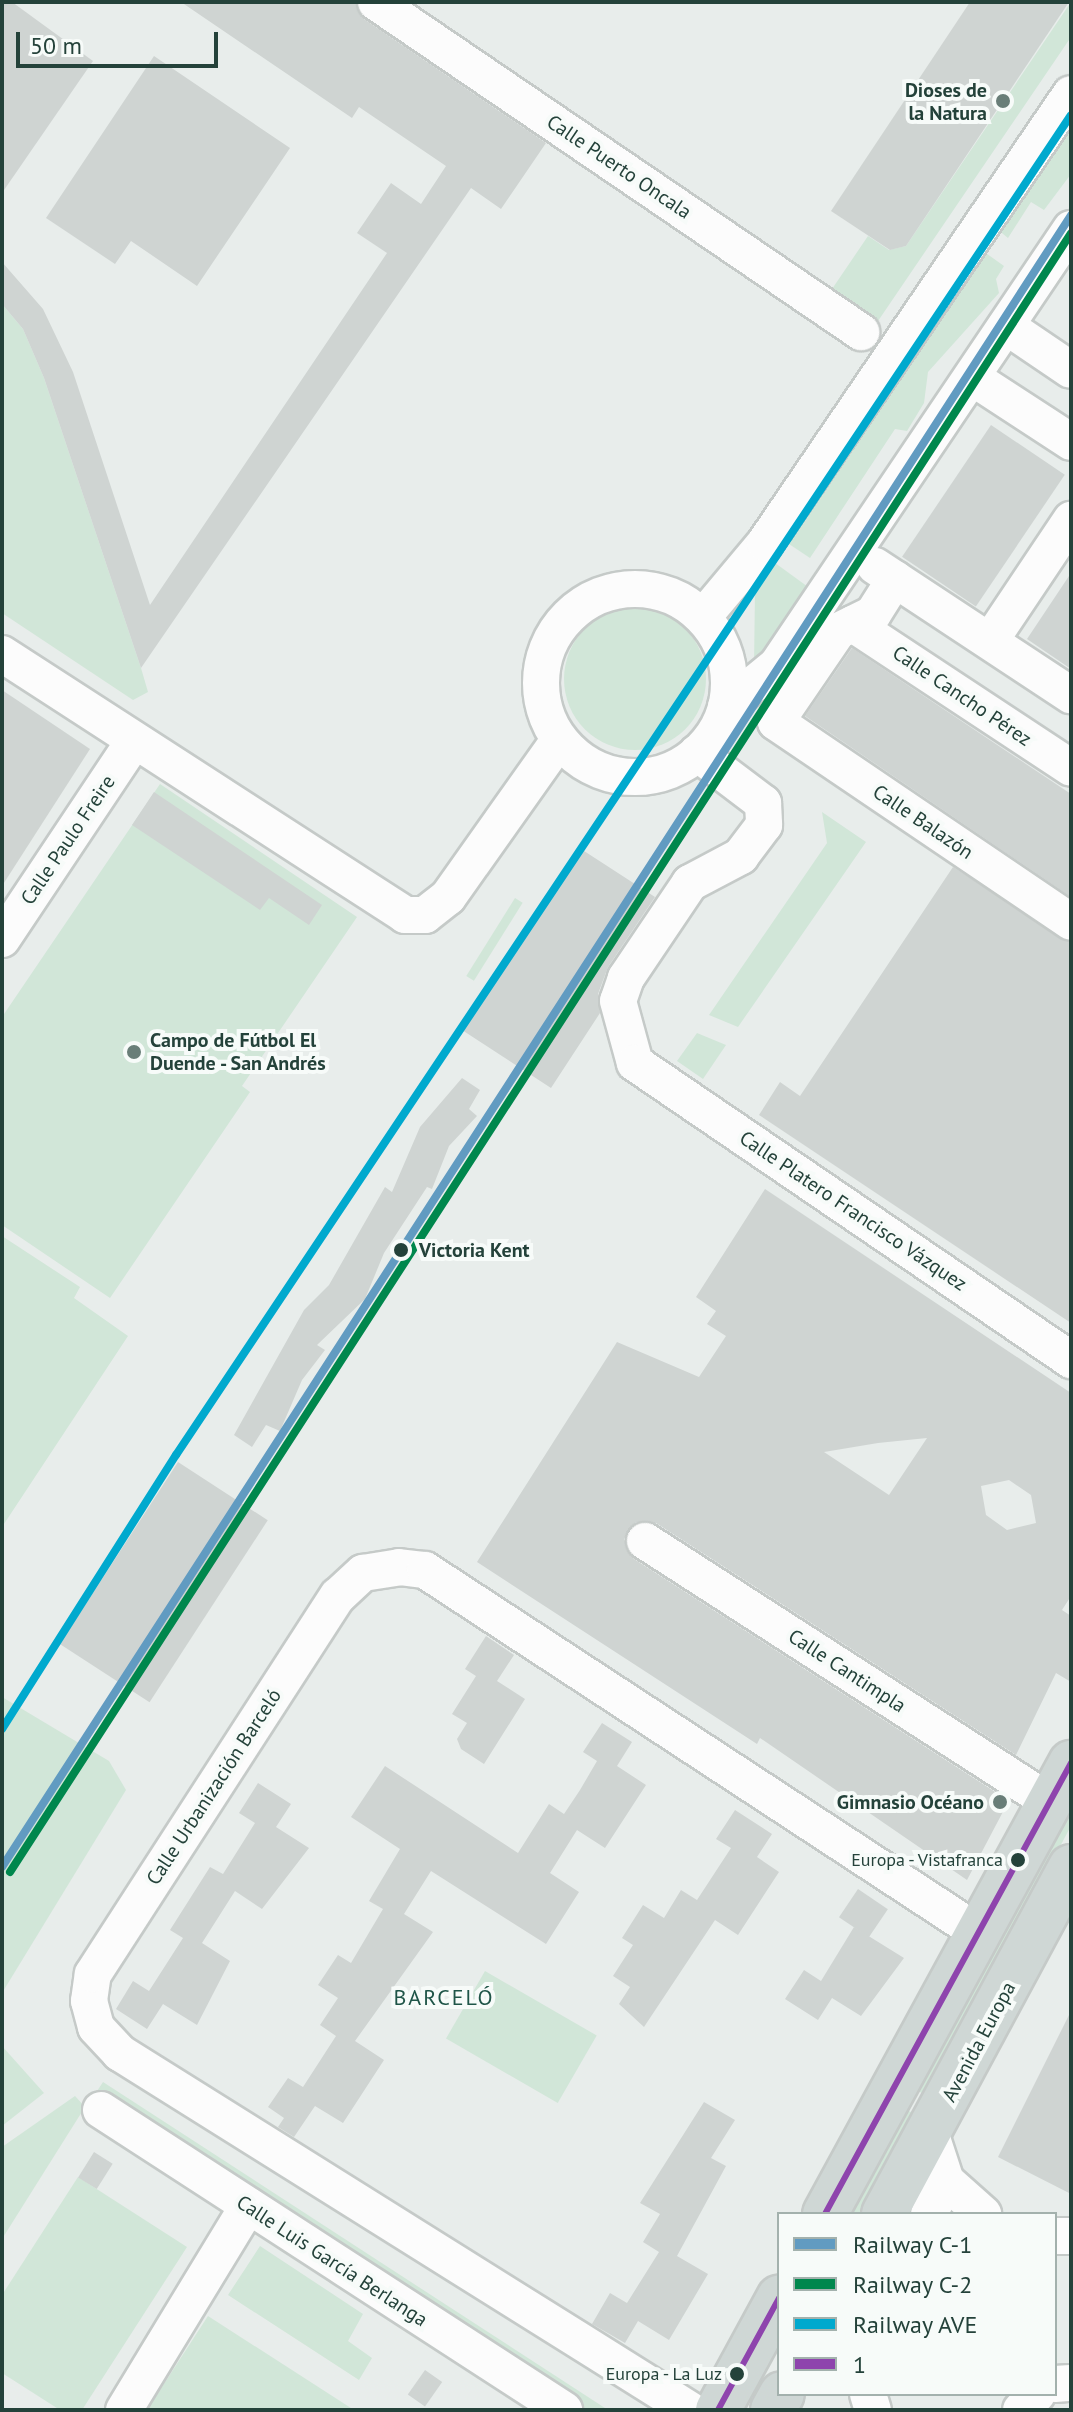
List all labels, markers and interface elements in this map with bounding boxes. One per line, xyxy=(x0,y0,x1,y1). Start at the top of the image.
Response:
scale bar xyxy=(20,16,222,66)
text: 50 m xyxy=(30,30,82,61)
place label: Dioses de la Natura xyxy=(905,78,987,125)
marker: Dioses de la Natura xyxy=(994,92,1012,110)
street label: Calle Puerto Oncala xyxy=(542,110,696,224)
street label: Calle Cancho Pérez xyxy=(888,641,1036,751)
street label: Calle Paulo Freire xyxy=(16,771,120,909)
street label: Calle Balazón xyxy=(868,780,978,864)
place label: Campo de Fútbol El Duende - San Andrés xyxy=(150,1028,329,1075)
marker: Campo de Fútbol El Duende - San Andrés xyxy=(125,1043,143,1061)
street label: Calle Platero Francisco Vázquez xyxy=(735,1126,971,1296)
place label: Victoria Kent xyxy=(419,1238,530,1262)
marker: Victoria Kent xyxy=(390,1239,412,1261)
street label: Calle Cantimpla xyxy=(784,1624,910,1718)
street label: Calle Urbanización Barceló xyxy=(142,1684,286,1890)
place label: Gimnasio Océano xyxy=(836,1790,984,1814)
marker: Gimnasio Océano xyxy=(991,1793,1009,1811)
place label: Europa - Vistafranca xyxy=(848,1849,1003,1871)
marker: Europa - Vistafranca xyxy=(1010,1852,1026,1868)
street label: Avenida Europa xyxy=(937,1978,1021,2106)
district label: BARCELÓ xyxy=(393,1985,495,2011)
street label: Calle Luis García Berlanga xyxy=(232,2190,432,2332)
legend xyxy=(777,2212,1057,2396)
text: Railway C-1 xyxy=(853,2229,972,2260)
text: Railway C-2 xyxy=(853,2269,972,2300)
text: Railway AVE xyxy=(853,2309,977,2340)
text: 1 xyxy=(853,2349,866,2380)
place label: Europa - La Luz xyxy=(603,2363,722,2385)
marker: Europa - La Luz xyxy=(729,2366,745,2382)

